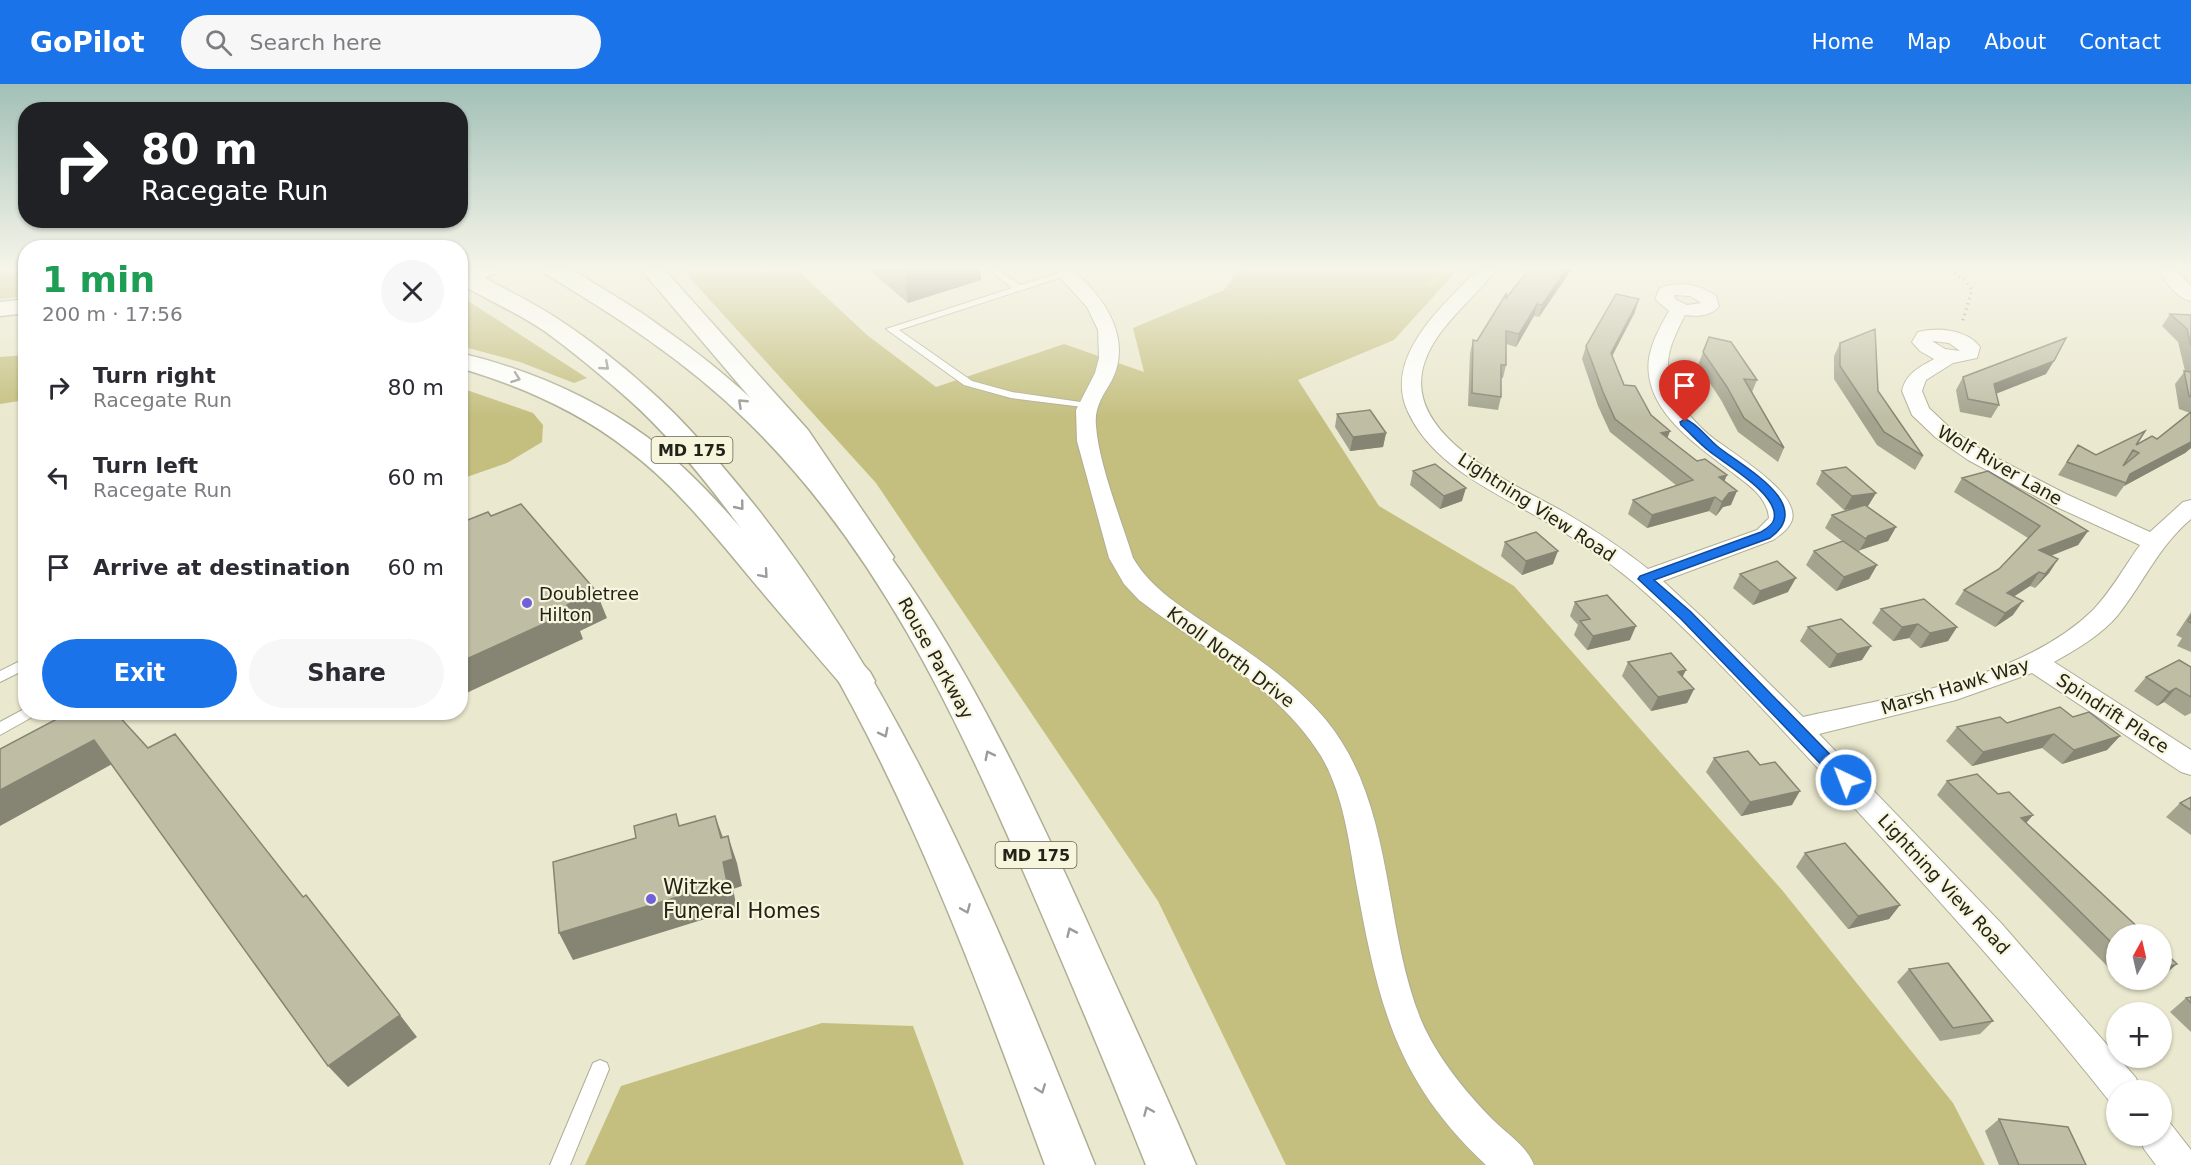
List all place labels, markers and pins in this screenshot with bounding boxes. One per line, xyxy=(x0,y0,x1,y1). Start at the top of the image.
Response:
pin xyxy=(1659,360,1710,422)
place label: Doubletree Hilton xyxy=(539,583,639,625)
marker: Doubletree Hilton xyxy=(520,596,534,610)
place label: Witzke Funeral Homes xyxy=(663,875,820,923)
marker: Witzke Funeral Homes xyxy=(644,892,658,906)

